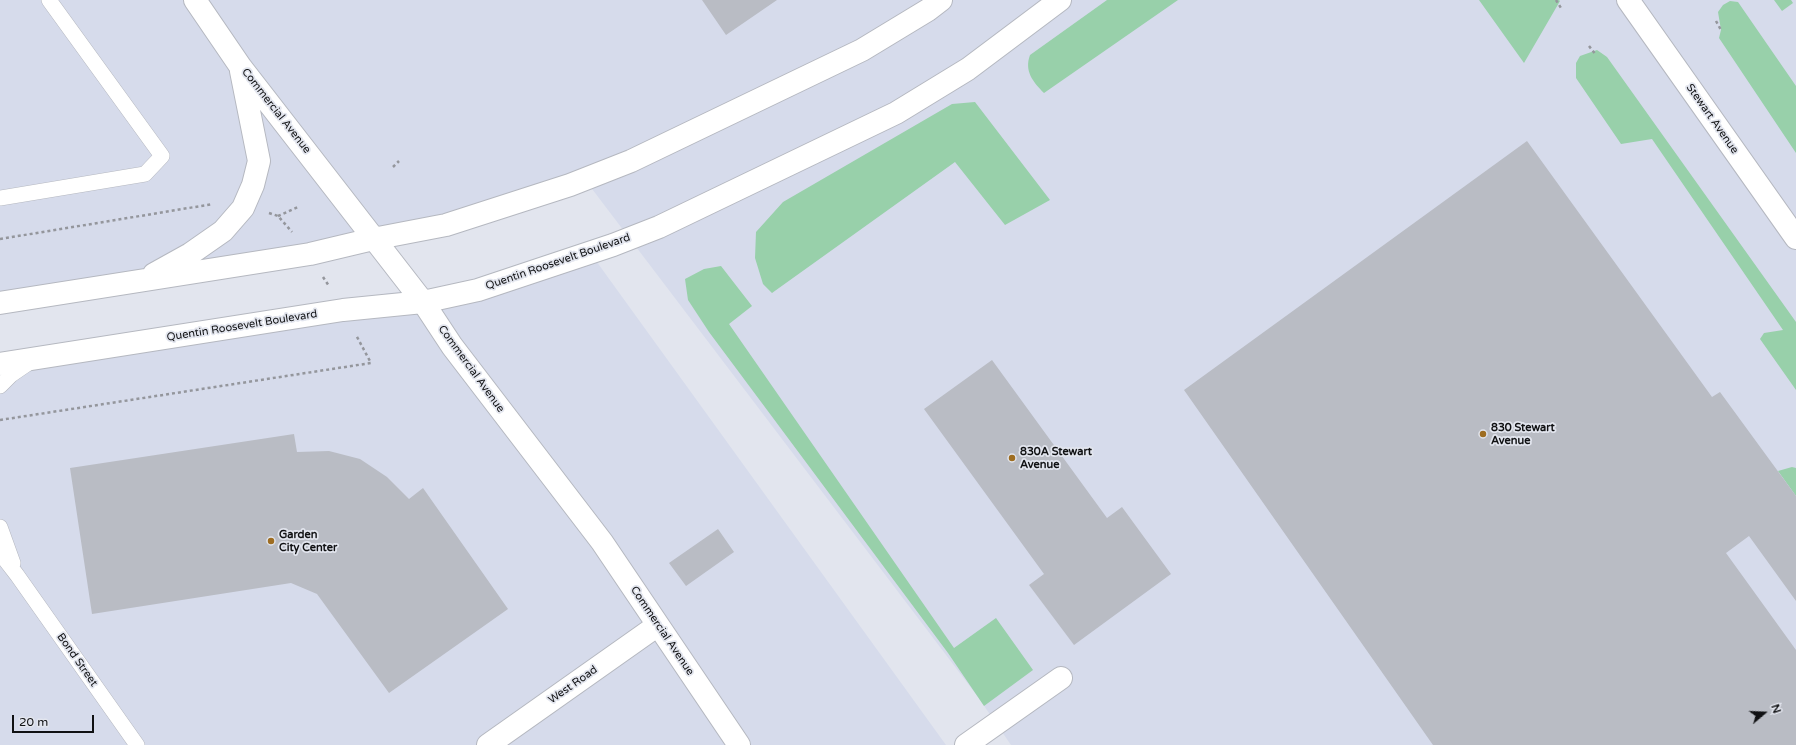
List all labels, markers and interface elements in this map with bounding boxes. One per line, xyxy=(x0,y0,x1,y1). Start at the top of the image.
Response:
street label: Commercial Avenue xyxy=(239,66,313,156)
street label: Stewart Avenue xyxy=(1683,82,1741,156)
street label: Quentin Roosevelt Boulevard xyxy=(484,231,632,293)
street label: Quentin Roosevelt Boulevard xyxy=(166,308,318,344)
street label: Commercial Avenue xyxy=(435,323,507,415)
place label: 830 Stewart Avenue xyxy=(1491,421,1555,447)
marker: 830 Stewart Avenue xyxy=(1478,429,1488,439)
place label: 830A Stewart Avenue xyxy=(1020,445,1092,471)
marker: 830A Stewart Avenue xyxy=(1007,453,1017,463)
place label: Garden City Center xyxy=(279,528,337,554)
marker: Garden City Center xyxy=(266,536,276,546)
street label: Commercial Avenue xyxy=(627,584,697,678)
street label: Bond Street xyxy=(54,631,100,689)
street label: West Road xyxy=(546,663,600,707)
north arrow xyxy=(1744,693,1784,733)
text: N xyxy=(1768,703,1783,715)
scale bar xyxy=(14,707,96,733)
text: 20 m xyxy=(19,715,48,729)

